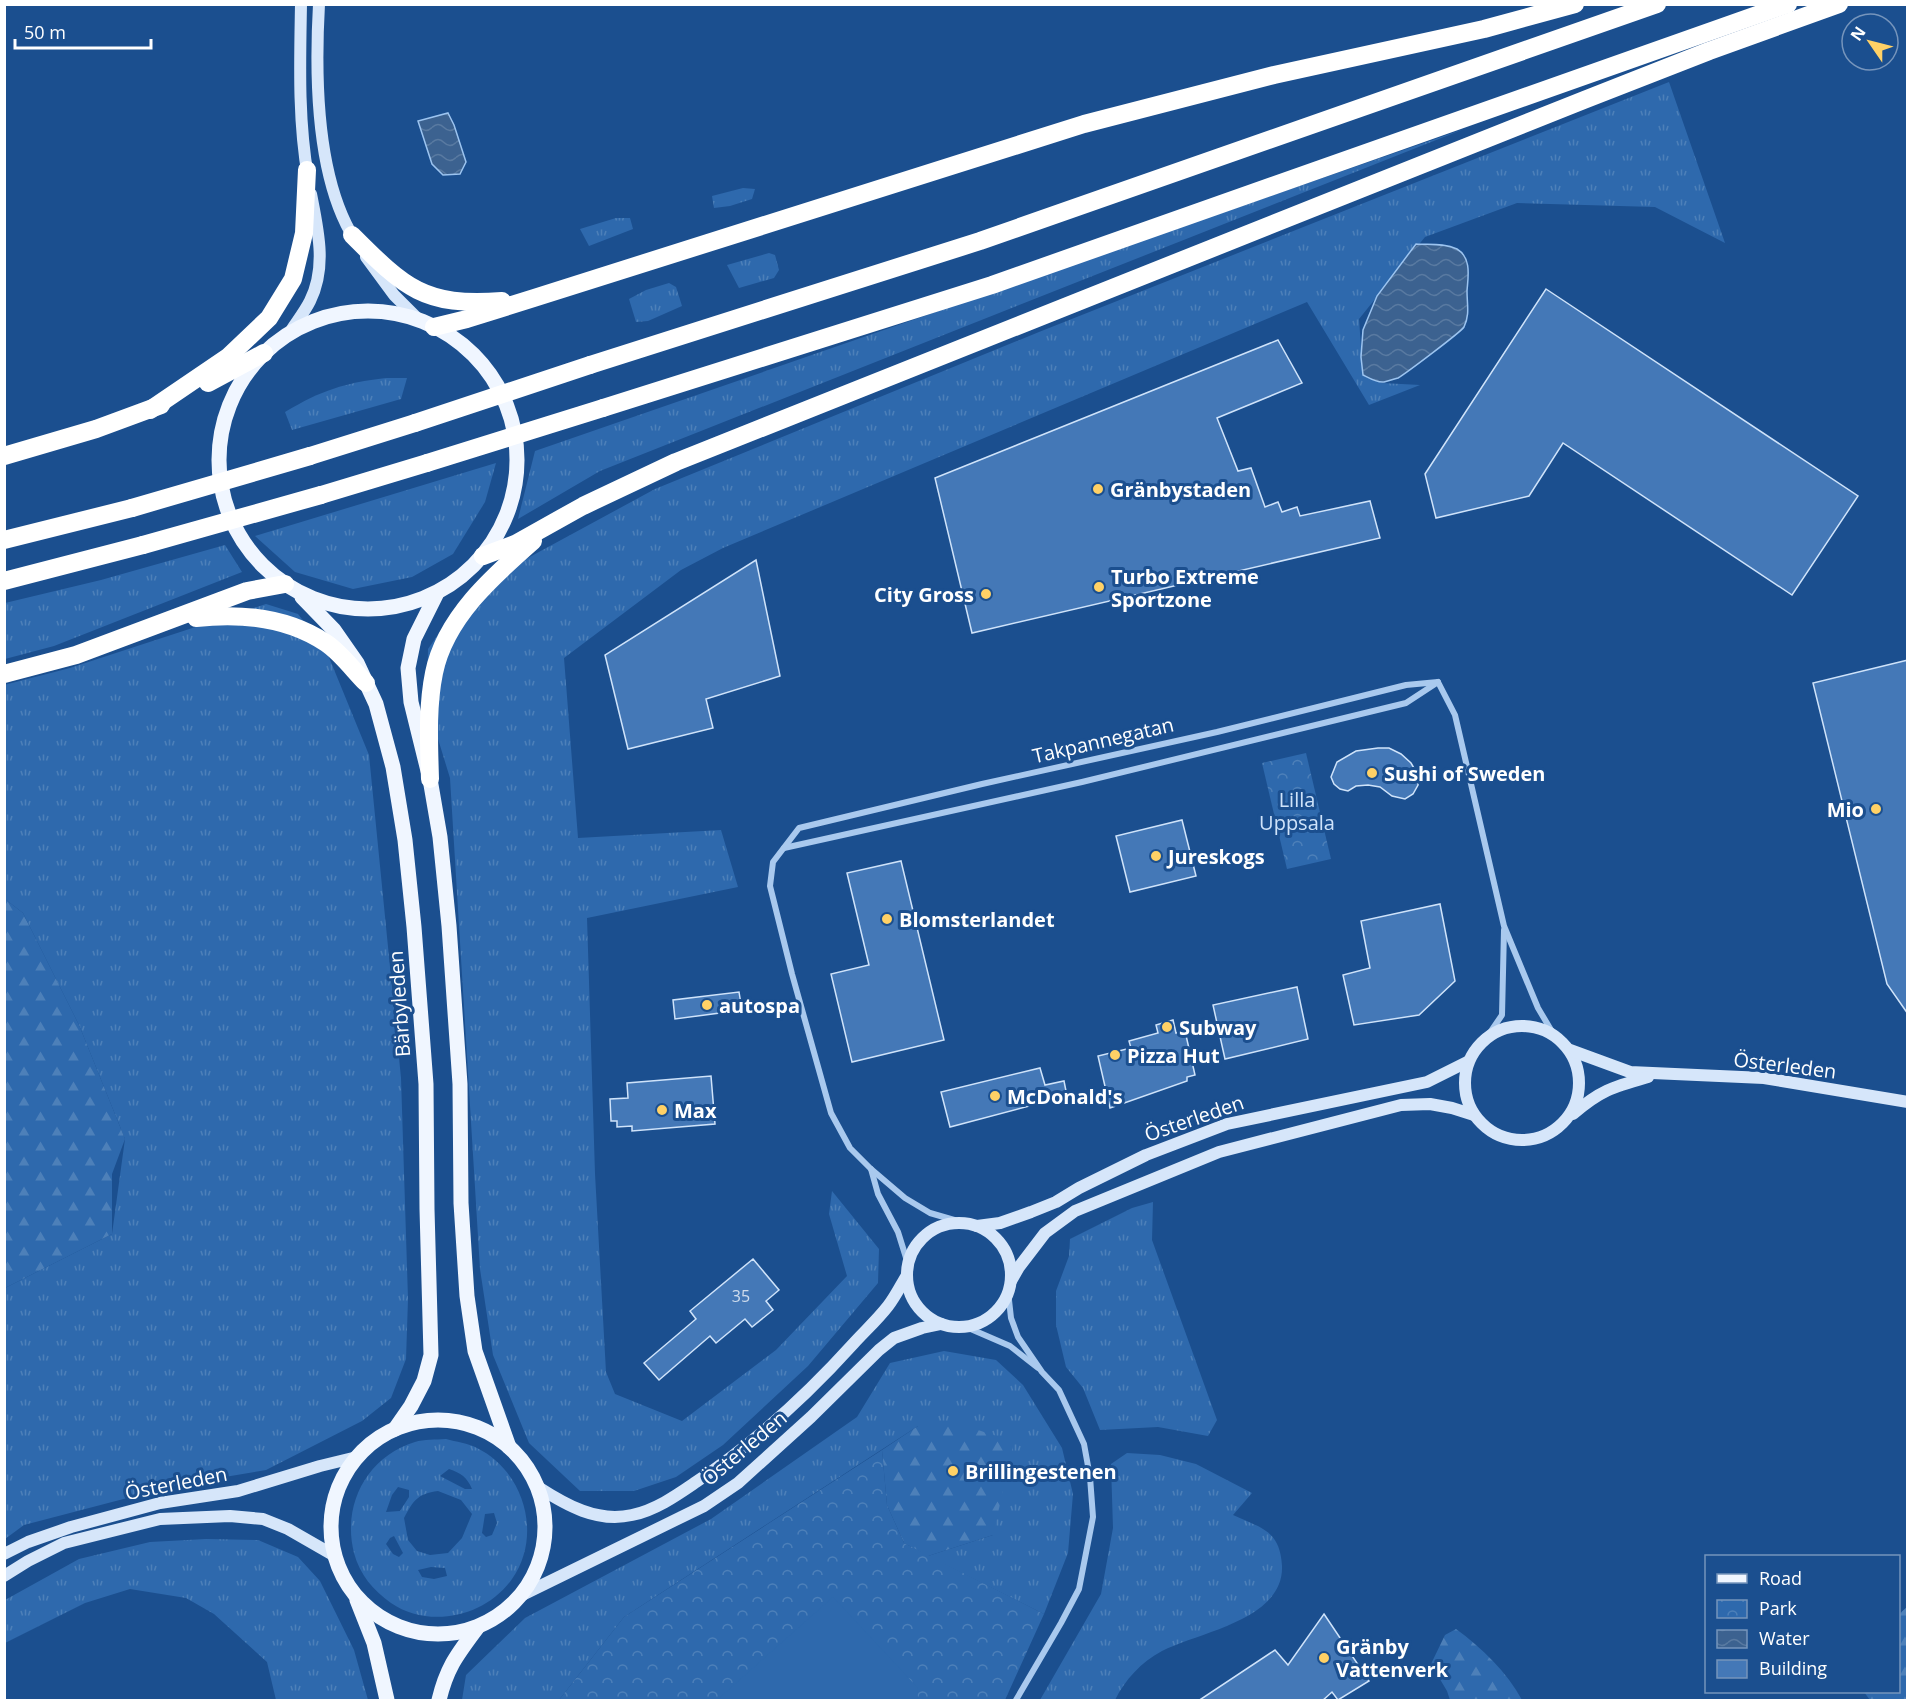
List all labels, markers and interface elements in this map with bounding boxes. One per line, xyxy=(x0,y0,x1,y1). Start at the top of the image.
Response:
scale bar xyxy=(15,12,152,50)
north arrow xyxy=(1840,12,1900,72)
text: 50 m xyxy=(24,20,66,44)
text: N xyxy=(1845,22,1870,45)
place label: Gränbystaden xyxy=(1110,476,1251,503)
marker: Gränbystaden xyxy=(1091,482,1105,496)
place label: Turbo Extreme Sportzone xyxy=(1111,563,1259,613)
marker: Turbo Extreme Sportzone xyxy=(1092,580,1106,594)
place label: City Gross xyxy=(874,581,974,608)
marker: City Gross xyxy=(979,587,993,601)
street label: Takpannegatan xyxy=(1030,711,1176,769)
place label: Sushi of Sweden xyxy=(1384,760,1545,787)
marker: Sushi of Sweden xyxy=(1365,766,1379,780)
park label: Lilla Uppsala xyxy=(1259,786,1335,836)
place label: Mio xyxy=(1827,796,1864,823)
marker: Mio xyxy=(1869,802,1883,816)
place label: Jureskogs xyxy=(1166,843,1265,870)
marker: Jureskogs xyxy=(1149,849,1163,863)
place label: Blomsterlandet xyxy=(899,906,1055,933)
marker: Blomsterlandet xyxy=(880,912,894,926)
street label: Bärbyleden xyxy=(382,950,416,1058)
place label: autospa xyxy=(719,992,800,1019)
marker: autospa xyxy=(700,998,714,1012)
place label: Subway xyxy=(1179,1014,1257,1041)
marker: Subway xyxy=(1160,1020,1174,1034)
place label: Pizza Hut xyxy=(1127,1042,1220,1069)
street label: Österleden xyxy=(1732,1045,1838,1085)
marker: Pizza Hut xyxy=(1108,1048,1122,1062)
place label: McDonald's xyxy=(1007,1083,1123,1110)
street label: Österleden xyxy=(1141,1088,1247,1148)
marker: McDonald's xyxy=(988,1089,1002,1103)
place label: Max xyxy=(674,1097,717,1124)
marker: Max xyxy=(655,1103,669,1117)
house number: 35 xyxy=(732,1285,750,1307)
street label: Österleden xyxy=(696,1404,792,1492)
place label: Brillingestenen xyxy=(965,1458,1117,1485)
street label: Österleden xyxy=(123,1460,229,1506)
marker: Brillingestenen xyxy=(946,1464,960,1478)
legend xyxy=(1705,1555,1900,1693)
text: Road xyxy=(1759,1566,1802,1590)
text: Park xyxy=(1759,1596,1797,1620)
text: Water xyxy=(1759,1626,1810,1650)
place label: Gränby Vattenverk xyxy=(1336,1633,1449,1683)
marker: Gränby Vattenverk xyxy=(1317,1651,1331,1665)
text: Building xyxy=(1759,1656,1827,1680)

